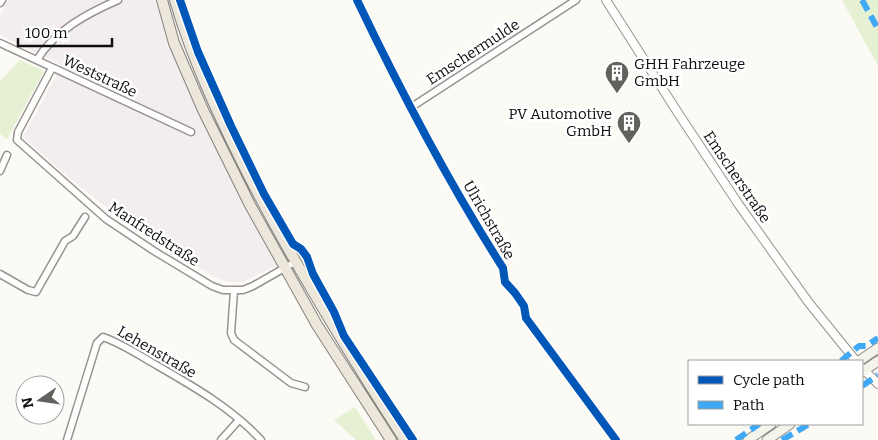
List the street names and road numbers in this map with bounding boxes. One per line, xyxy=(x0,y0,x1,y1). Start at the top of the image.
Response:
street label: Emschermulde xyxy=(423,15,523,89)
street label: Weststraße xyxy=(60,51,140,101)
street label: Emscherstraße xyxy=(700,128,774,226)
street label: Ulrichstraße xyxy=(459,177,519,263)
street label: Manfredstraße xyxy=(105,198,203,270)
street label: Lehenstraße xyxy=(114,322,200,382)

